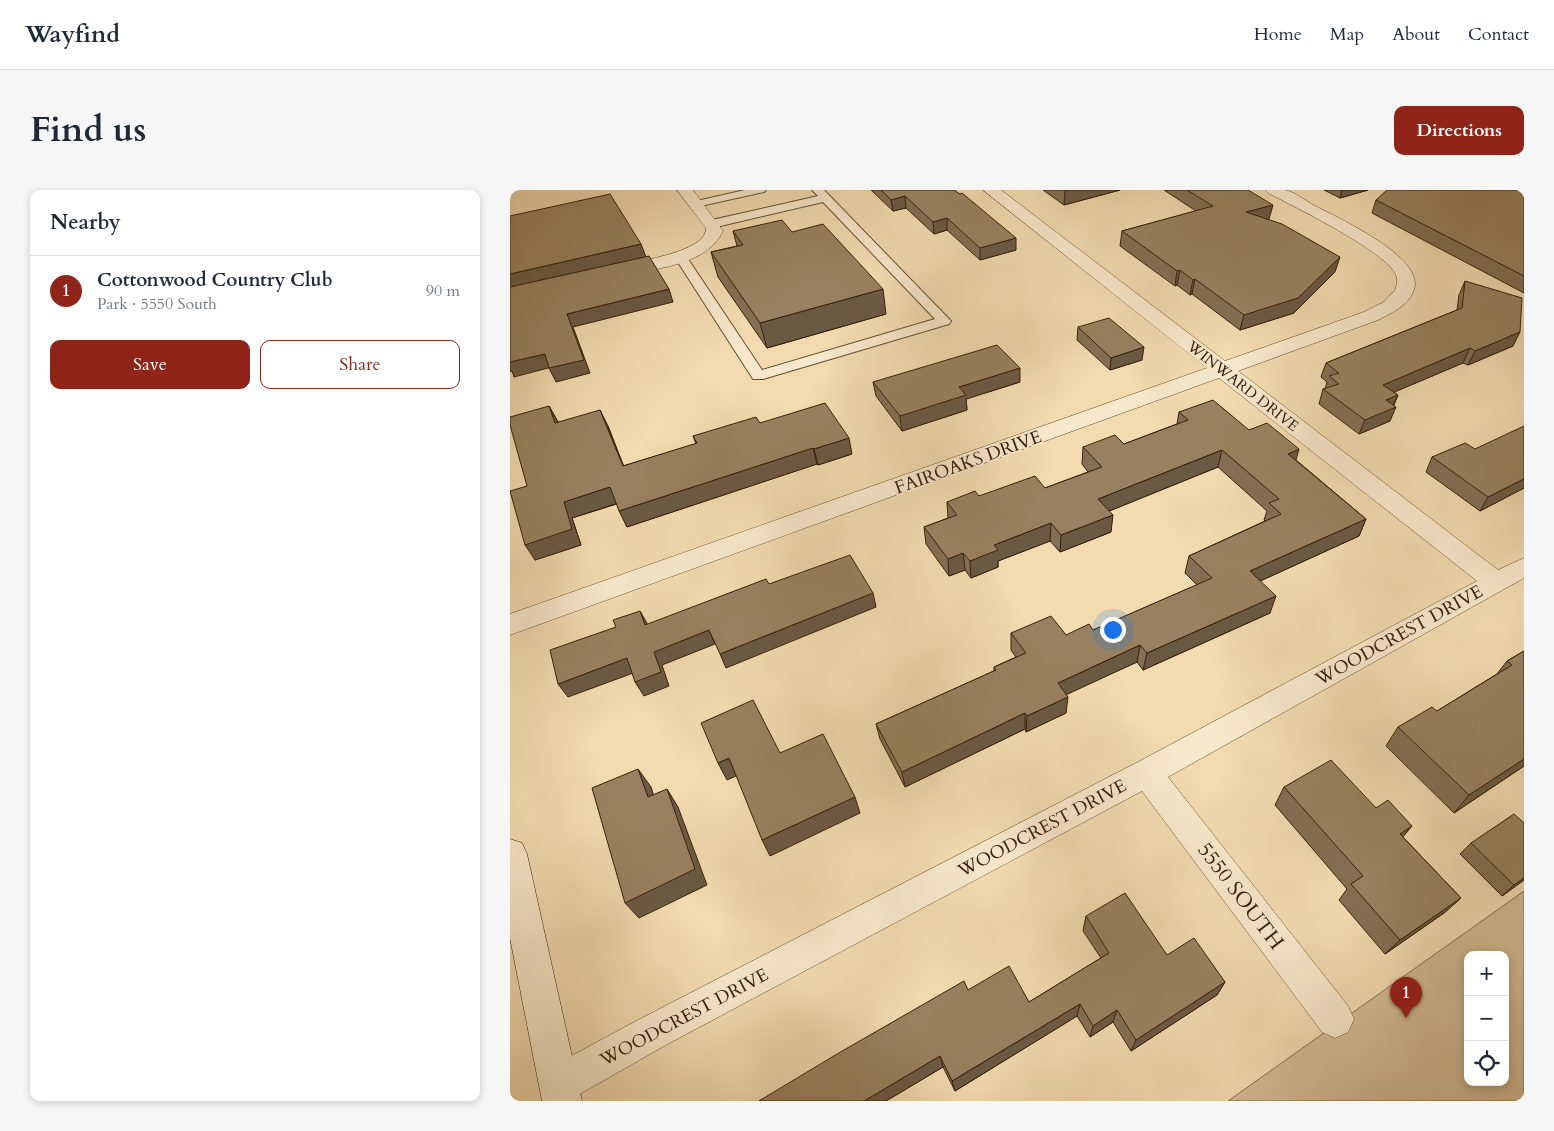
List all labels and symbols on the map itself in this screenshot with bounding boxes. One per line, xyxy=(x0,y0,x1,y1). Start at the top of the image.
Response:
street label: WINWARD DRIVE xyxy=(1182,336,1303,436)
street label: FAIROAKS DRIVE xyxy=(891,424,1045,501)
street label: WOODCREST DRIVE xyxy=(1310,579,1487,692)
your location xyxy=(1100,617,1126,643)
street label: WOODCREST DRIVE xyxy=(953,773,1131,884)
street label: 5550 SOUTH xyxy=(1191,837,1291,956)
street label: WOODCREST DRIVE xyxy=(595,962,773,1073)
pin: 1 xyxy=(1390,977,1422,1018)

